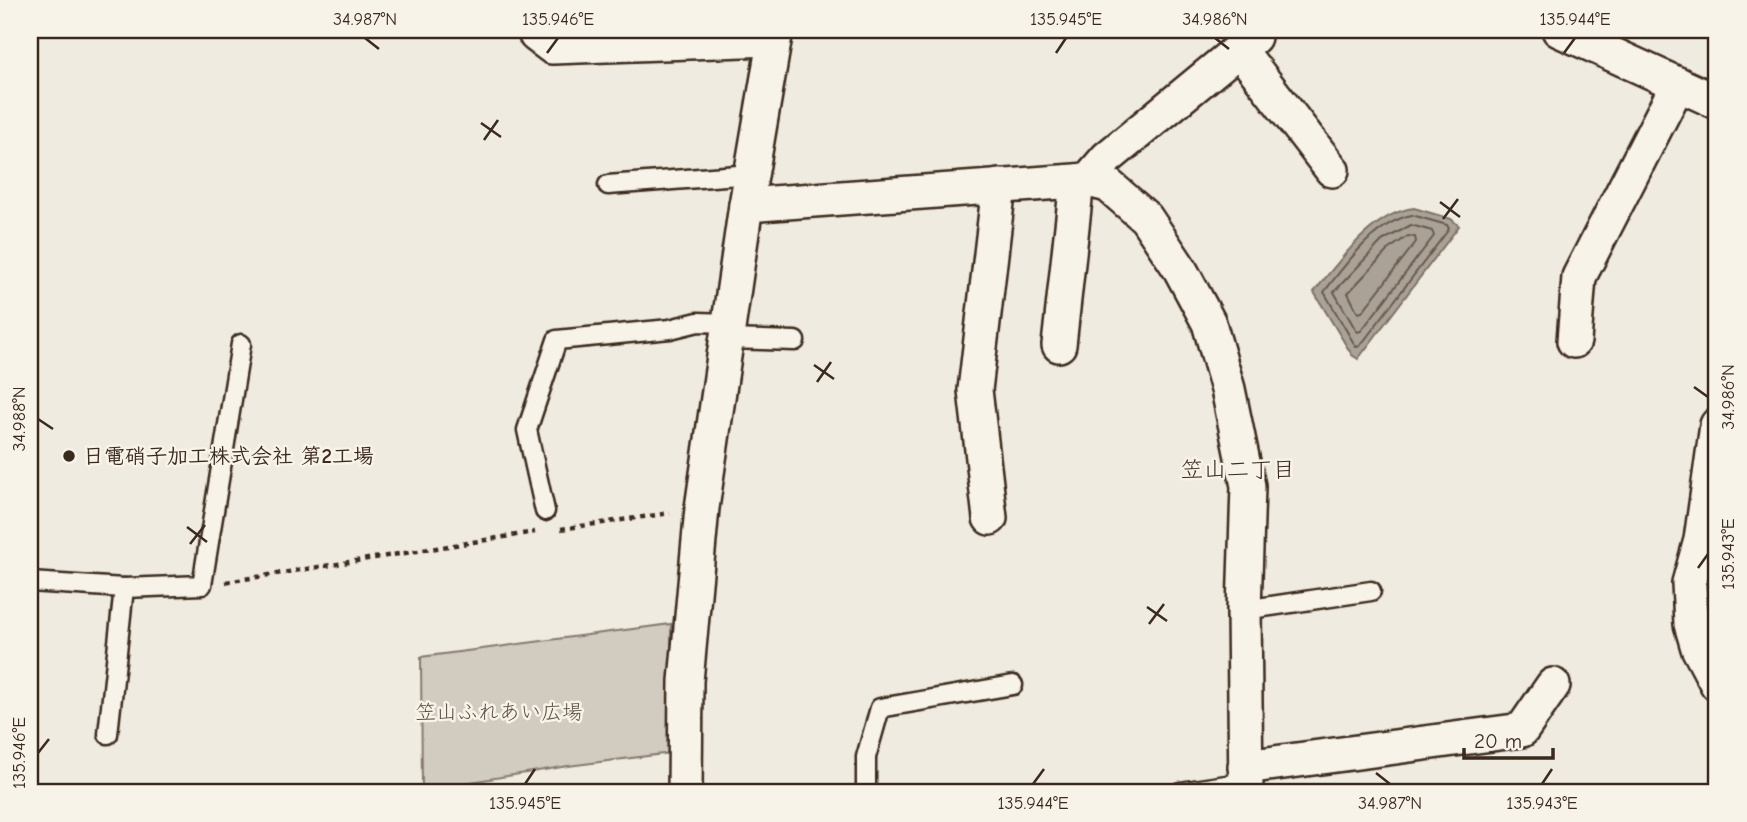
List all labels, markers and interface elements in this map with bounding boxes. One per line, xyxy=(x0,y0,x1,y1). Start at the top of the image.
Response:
text: 34.987°N xyxy=(333,9,397,30)
text: 135.946°E xyxy=(522,9,594,30)
text: 135.945°E xyxy=(1030,9,1102,30)
text: 34.986°N xyxy=(1182,9,1248,30)
text: 135.944°E xyxy=(1539,9,1611,30)
text: 34.986°N xyxy=(1718,364,1739,430)
text: 34.988°N xyxy=(9,387,30,451)
place label: 日電硝子加工株式会社 第2工場 xyxy=(83,444,374,468)
marker: 日電硝子加工株式会社 第2工場 xyxy=(61,448,77,464)
district label: 笠山二丁目 xyxy=(1181,456,1296,483)
text: 135.943°E xyxy=(1718,518,1739,590)
park label: 笠山ふれあい広場 xyxy=(415,700,583,724)
text: 135.946°E xyxy=(9,717,30,789)
scale bar xyxy=(1464,717,1553,761)
text: 20 m xyxy=(1474,729,1522,753)
text: 135.945°E xyxy=(489,793,561,814)
text: 135.944°E xyxy=(997,793,1069,814)
text: 34.987°N xyxy=(1358,793,1422,814)
text: 135.943°E xyxy=(1506,793,1578,814)

